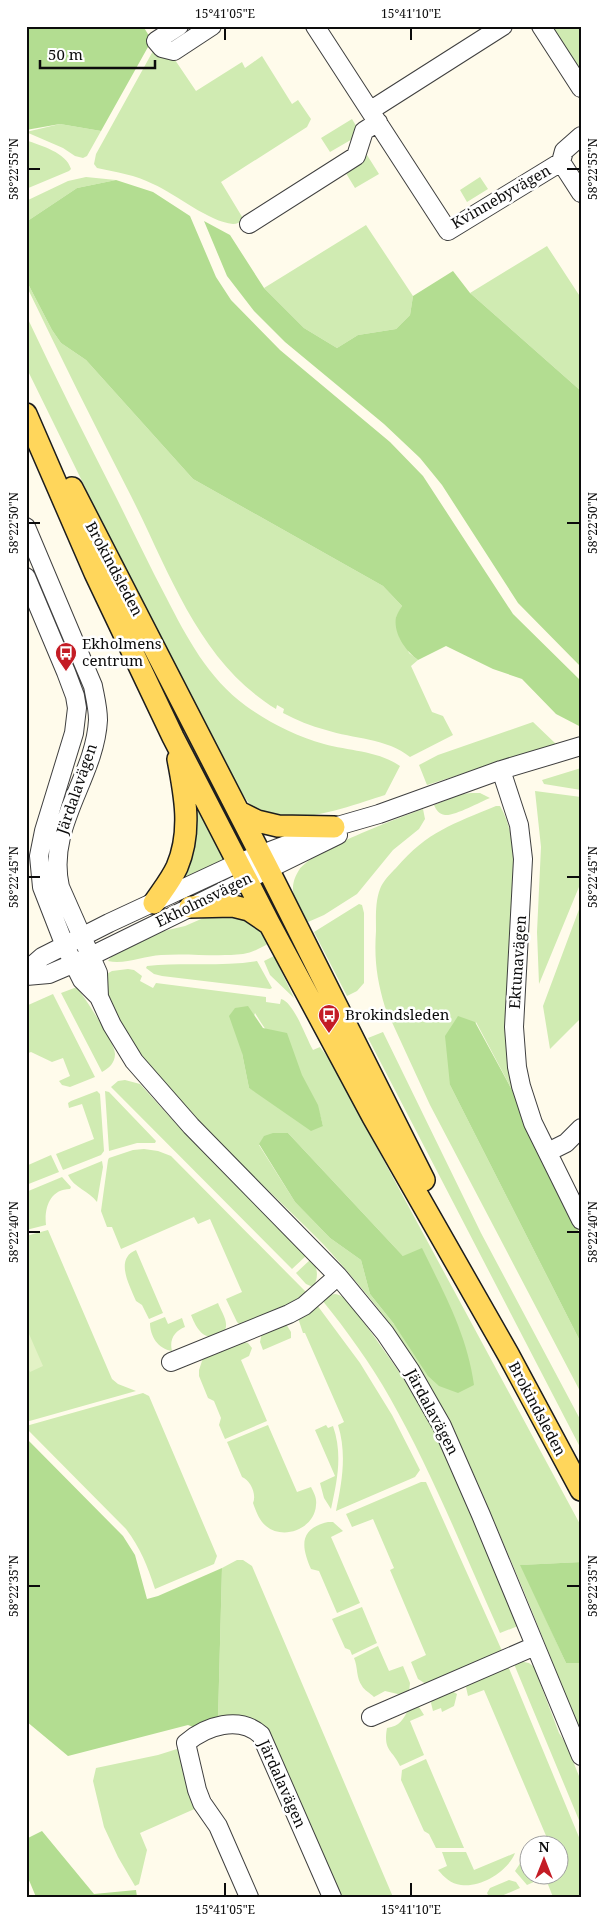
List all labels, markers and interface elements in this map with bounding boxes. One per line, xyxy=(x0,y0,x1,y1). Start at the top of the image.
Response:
text: 15°41'05"E xyxy=(195,5,255,22)
text: 15°41'10"E xyxy=(381,5,441,22)
scale bar xyxy=(40,38,155,70)
text: 50 m xyxy=(48,44,83,64)
text: 58°22'55"N xyxy=(5,138,22,200)
text: 58°22'55"N xyxy=(584,138,601,200)
street label: Kvinnebyvägen xyxy=(447,159,554,233)
text: 58°22'50"N xyxy=(5,492,22,554)
text: 58°22'50"N xyxy=(584,492,601,554)
street label: Brokindsleden xyxy=(82,518,148,620)
place label: Ekholmens centrum xyxy=(82,633,162,670)
bus stop icon: Ekholmens centrum xyxy=(54,641,78,672)
street label: Järdalavägen xyxy=(51,740,101,838)
text: 58°22'45"N xyxy=(5,846,22,908)
text: 58°22'45"N xyxy=(584,846,601,908)
street label: Ekholmsvägen xyxy=(152,867,255,931)
street label: Ektunavägen xyxy=(504,914,530,1009)
bus stop icon: Brokindsleden xyxy=(317,1003,341,1034)
place label: Brokindsleden xyxy=(345,1004,450,1024)
text: 58°22'40"N xyxy=(5,1201,22,1263)
text: 58°22'40"N xyxy=(584,1201,601,1263)
street label: Brokindsleden xyxy=(505,1358,571,1460)
street label: Järdalavägen xyxy=(401,1364,464,1458)
text: 58°22'35"N xyxy=(5,1555,22,1617)
text: 58°22'35"N xyxy=(584,1555,601,1617)
street label: Järdalavägen xyxy=(254,1735,311,1831)
north arrow xyxy=(520,1836,570,1886)
text: N xyxy=(538,1837,550,1856)
text: 15°41'05"E xyxy=(195,1901,255,1918)
text: 15°41'10"E xyxy=(381,1901,441,1918)

